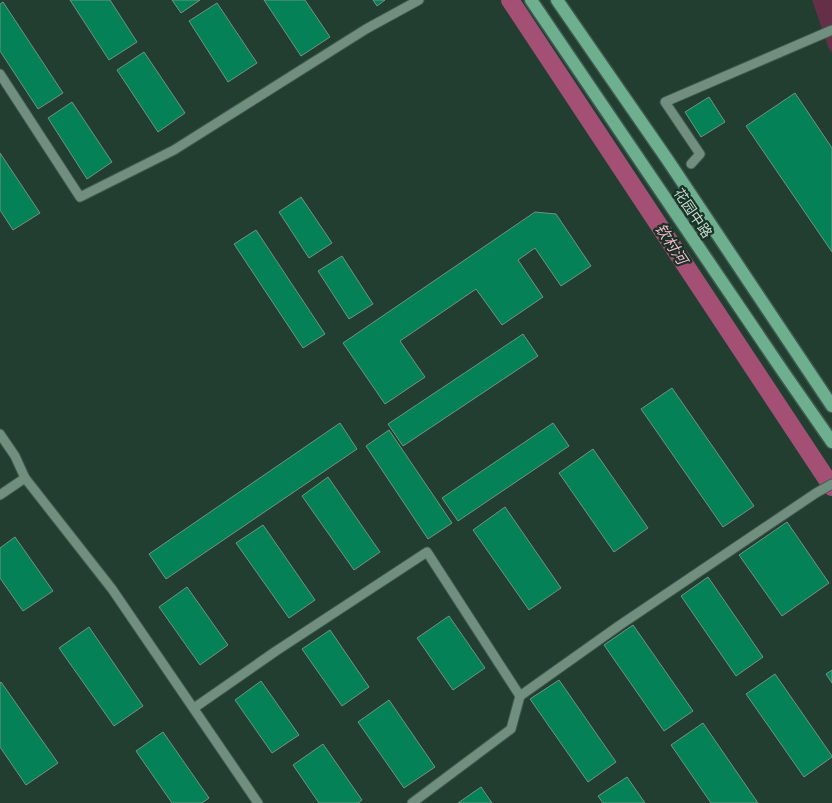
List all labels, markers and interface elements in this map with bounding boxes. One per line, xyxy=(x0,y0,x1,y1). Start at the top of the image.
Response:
street label: 花园中路 xyxy=(671,185,715,241)
water label: 钦村河 xyxy=(651,220,692,270)

